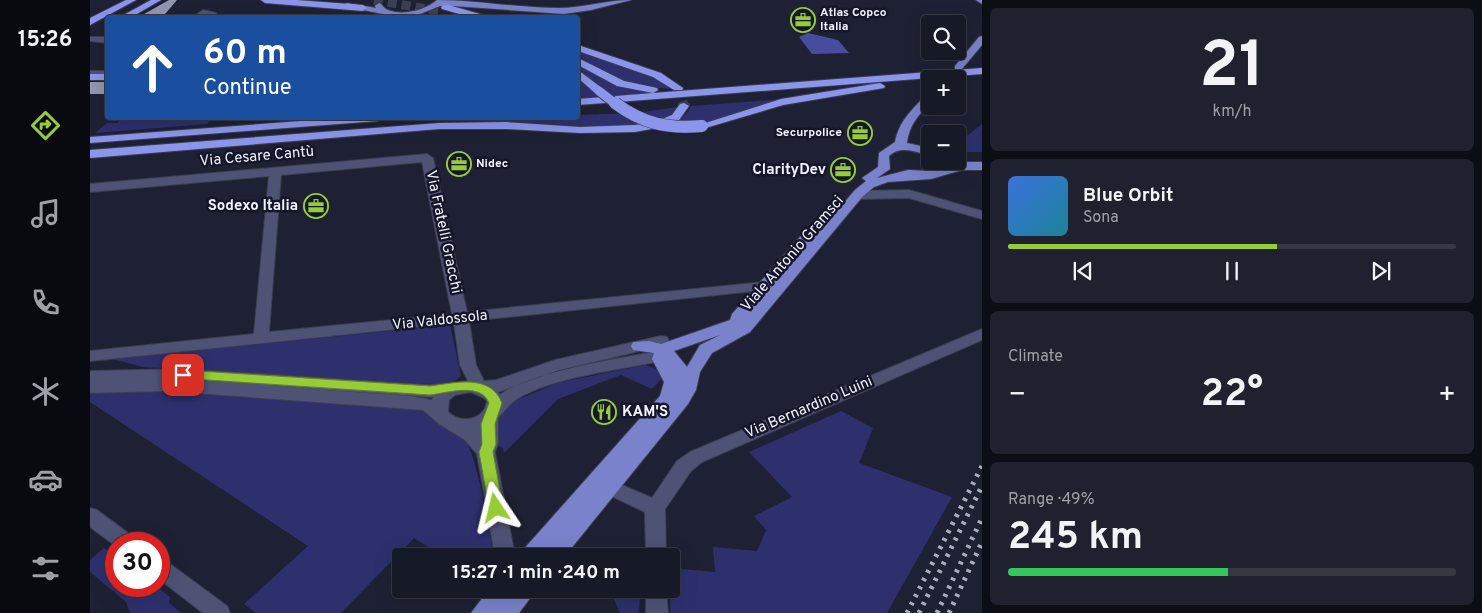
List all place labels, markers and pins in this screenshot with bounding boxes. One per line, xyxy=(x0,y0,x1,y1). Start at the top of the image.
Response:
place label: Atlas Copco Italia xyxy=(820,5,887,35)
office icon: Atlas Copco Italia xyxy=(790,7,816,33)
office icon: Securpolice xyxy=(847,120,873,146)
place label: Securpolice xyxy=(776,125,842,141)
office icon: Nidec xyxy=(446,151,472,177)
place label: Nidec xyxy=(476,156,508,172)
office icon: ClarityDev xyxy=(830,157,856,183)
place label: ClarityDev xyxy=(752,161,826,180)
office icon: Sodexo Italia xyxy=(303,193,329,219)
place label: Sodexo Italia xyxy=(208,197,298,216)
pin xyxy=(162,354,204,396)
restaurant icon: KAM'S xyxy=(591,399,617,425)
place label: KAM'S xyxy=(622,403,668,422)

